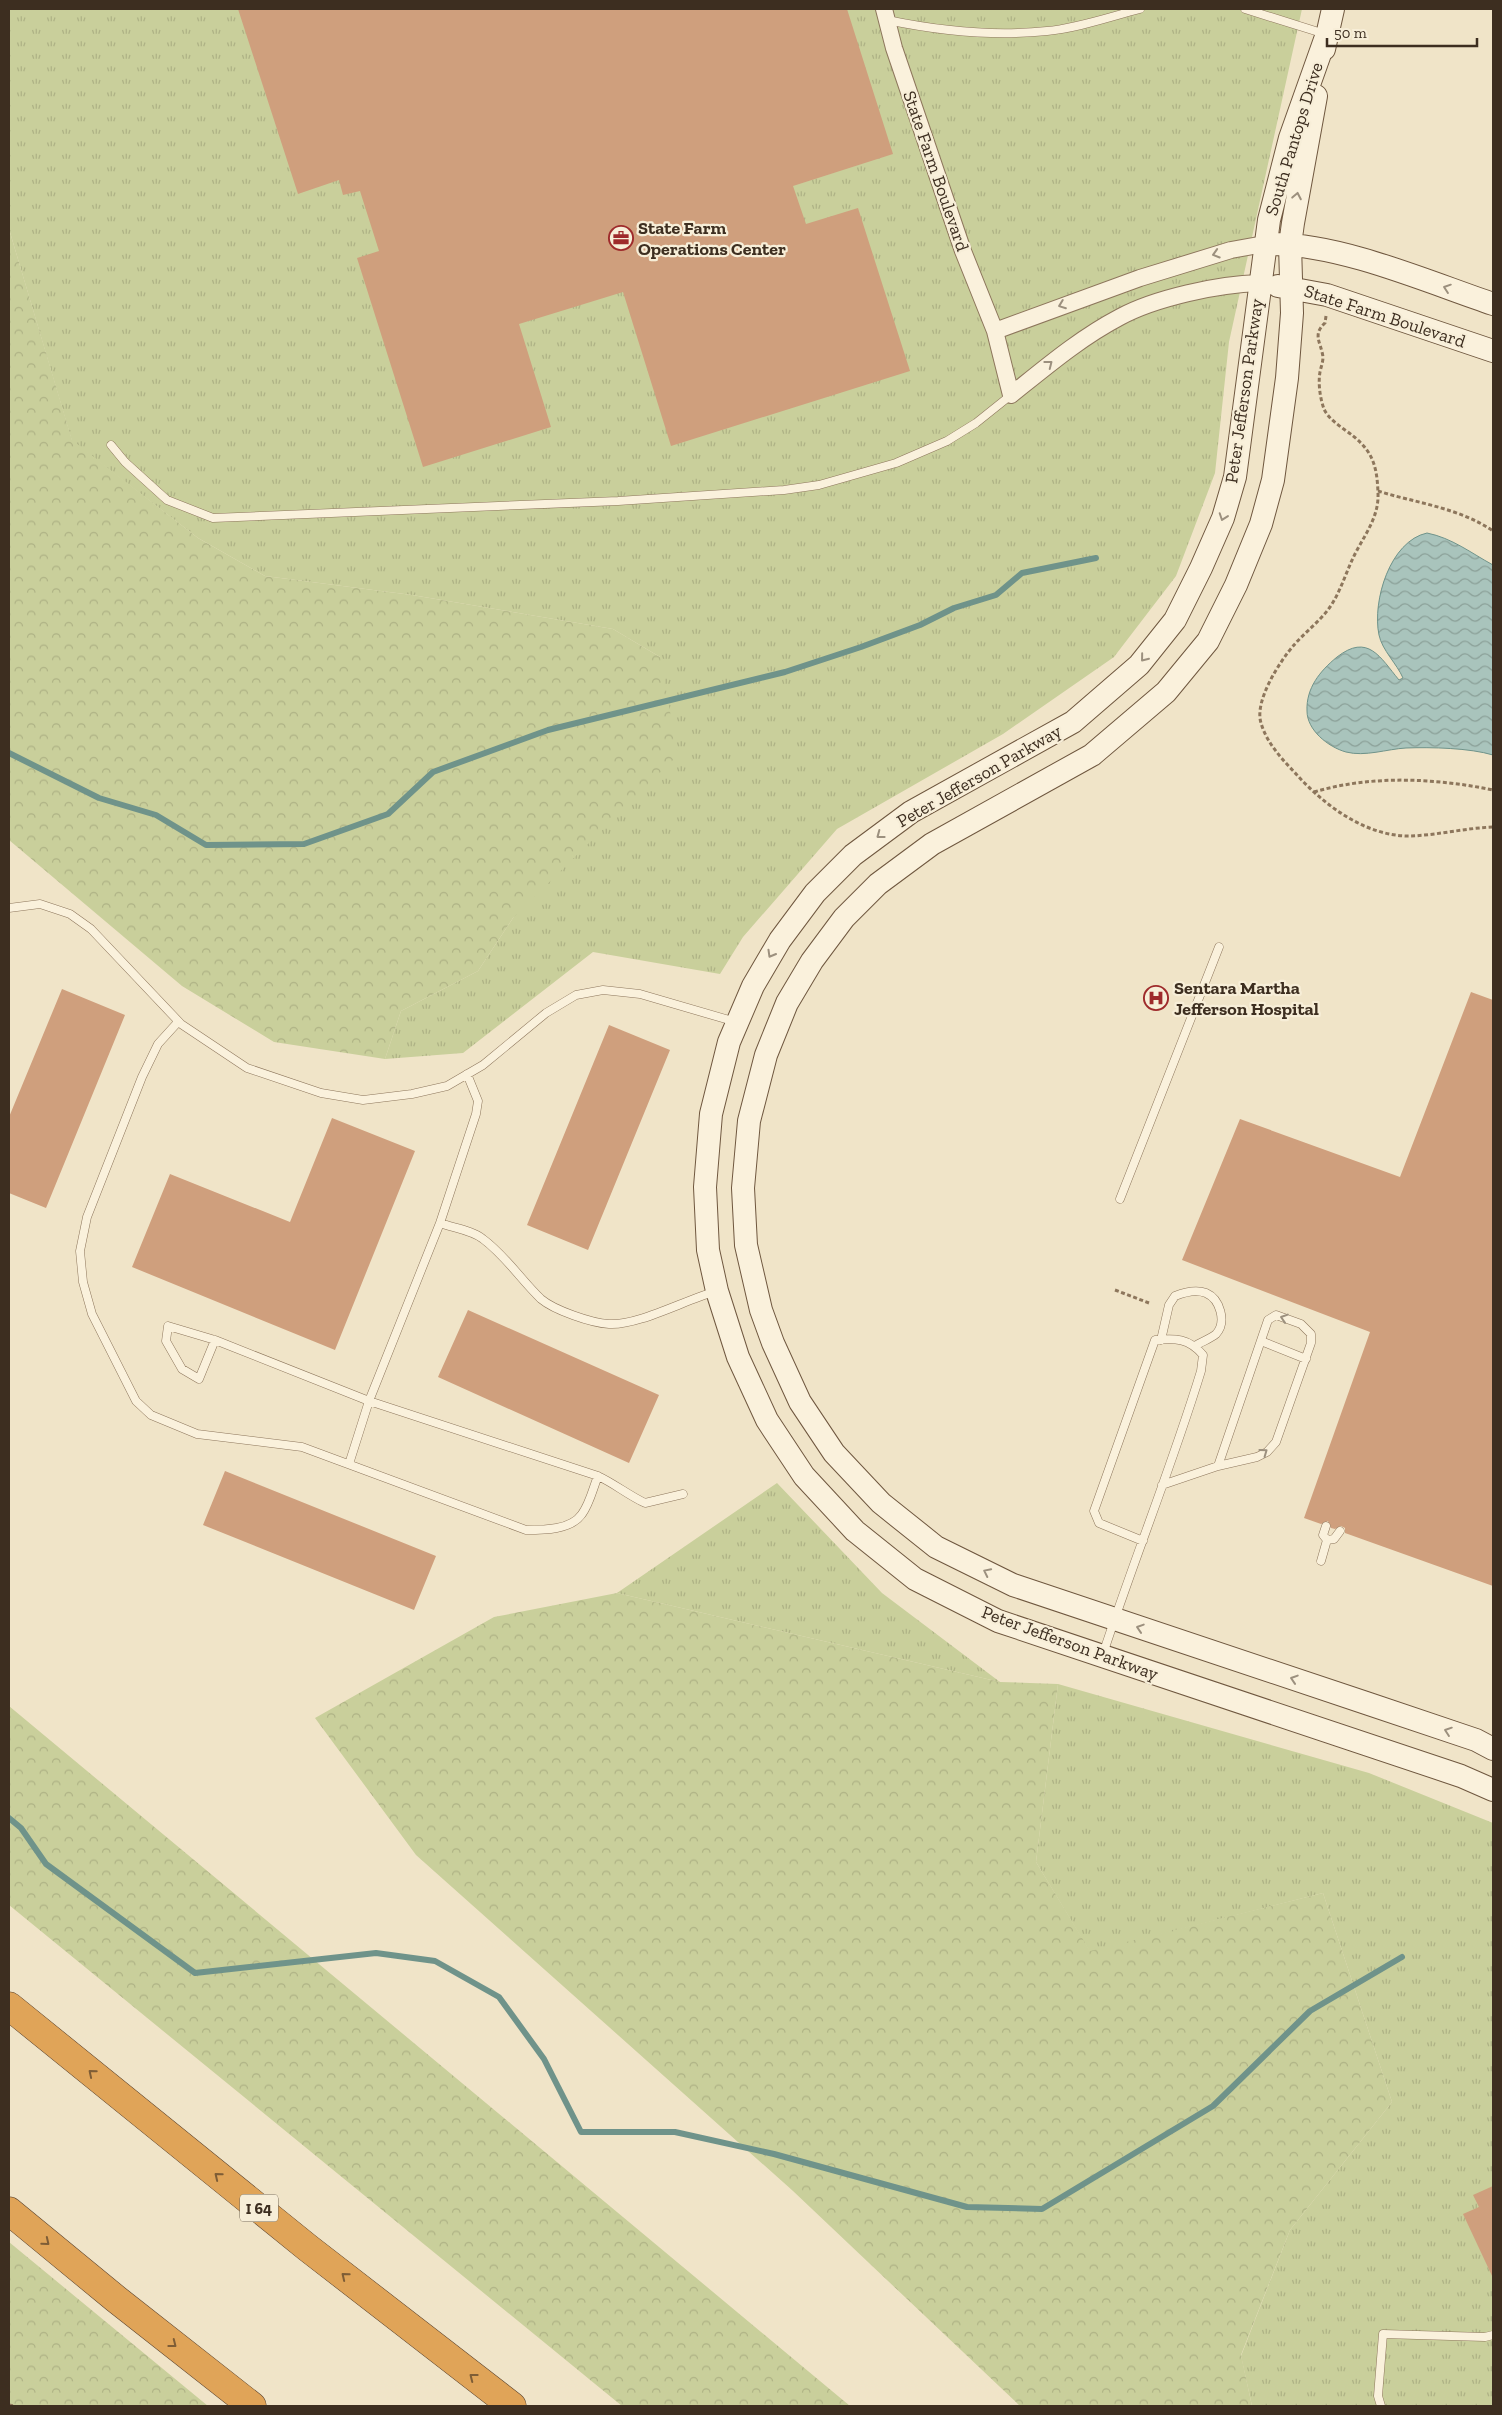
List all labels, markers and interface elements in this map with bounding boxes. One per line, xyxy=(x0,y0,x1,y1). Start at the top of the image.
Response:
scale bar xyxy=(1327,15,1477,47)
text: 50 m xyxy=(1334,24,1367,42)
street label: South Pantops Drive xyxy=(1260,60,1328,218)
street label: State Farm Boulevard xyxy=(898,88,974,254)
one-way arrow xyxy=(1292,192,1302,201)
place label: State Farm Operations Center xyxy=(638,217,786,260)
office icon: State Farm Operations Center xyxy=(608,225,634,251)
one-way arrow xyxy=(1213,249,1221,259)
street label: State Farm Boulevard xyxy=(1302,280,1469,352)
one-way arrow xyxy=(1443,284,1452,294)
street label: Peter Jefferson Parkway xyxy=(1220,296,1268,485)
one-way arrow xyxy=(1058,299,1067,309)
one-way arrow xyxy=(1044,361,1053,370)
one-way arrow xyxy=(1219,512,1229,521)
one-way arrow xyxy=(1142,652,1150,661)
street label: Peter Jefferson Parkway xyxy=(893,720,1066,832)
one-way arrow xyxy=(877,829,886,837)
one-way arrow xyxy=(768,949,778,958)
place label: Sentara Martha Jefferson Hospital xyxy=(1174,977,1319,1020)
hospital icon: Sentara Martha Jefferson Hospital xyxy=(1143,985,1169,1011)
one-way arrow xyxy=(1280,1314,1288,1324)
one-way arrow xyxy=(1258,1449,1268,1458)
one-way arrow xyxy=(983,1568,992,1578)
street label: Peter Jefferson Parkway xyxy=(979,1601,1162,1685)
one-way arrow xyxy=(1136,1624,1144,1634)
one-way arrow xyxy=(1290,1675,1299,1685)
one-way arrow xyxy=(1444,1727,1453,1737)
one-way arrow xyxy=(88,2070,97,2079)
one-way arrow xyxy=(215,2173,224,2181)
road number: I 64 xyxy=(240,2194,278,2222)
one-way arrow xyxy=(41,2237,50,2246)
one-way arrow xyxy=(342,2274,351,2282)
one-way arrow xyxy=(167,2339,176,2347)
one-way arrow xyxy=(470,2374,479,2382)

